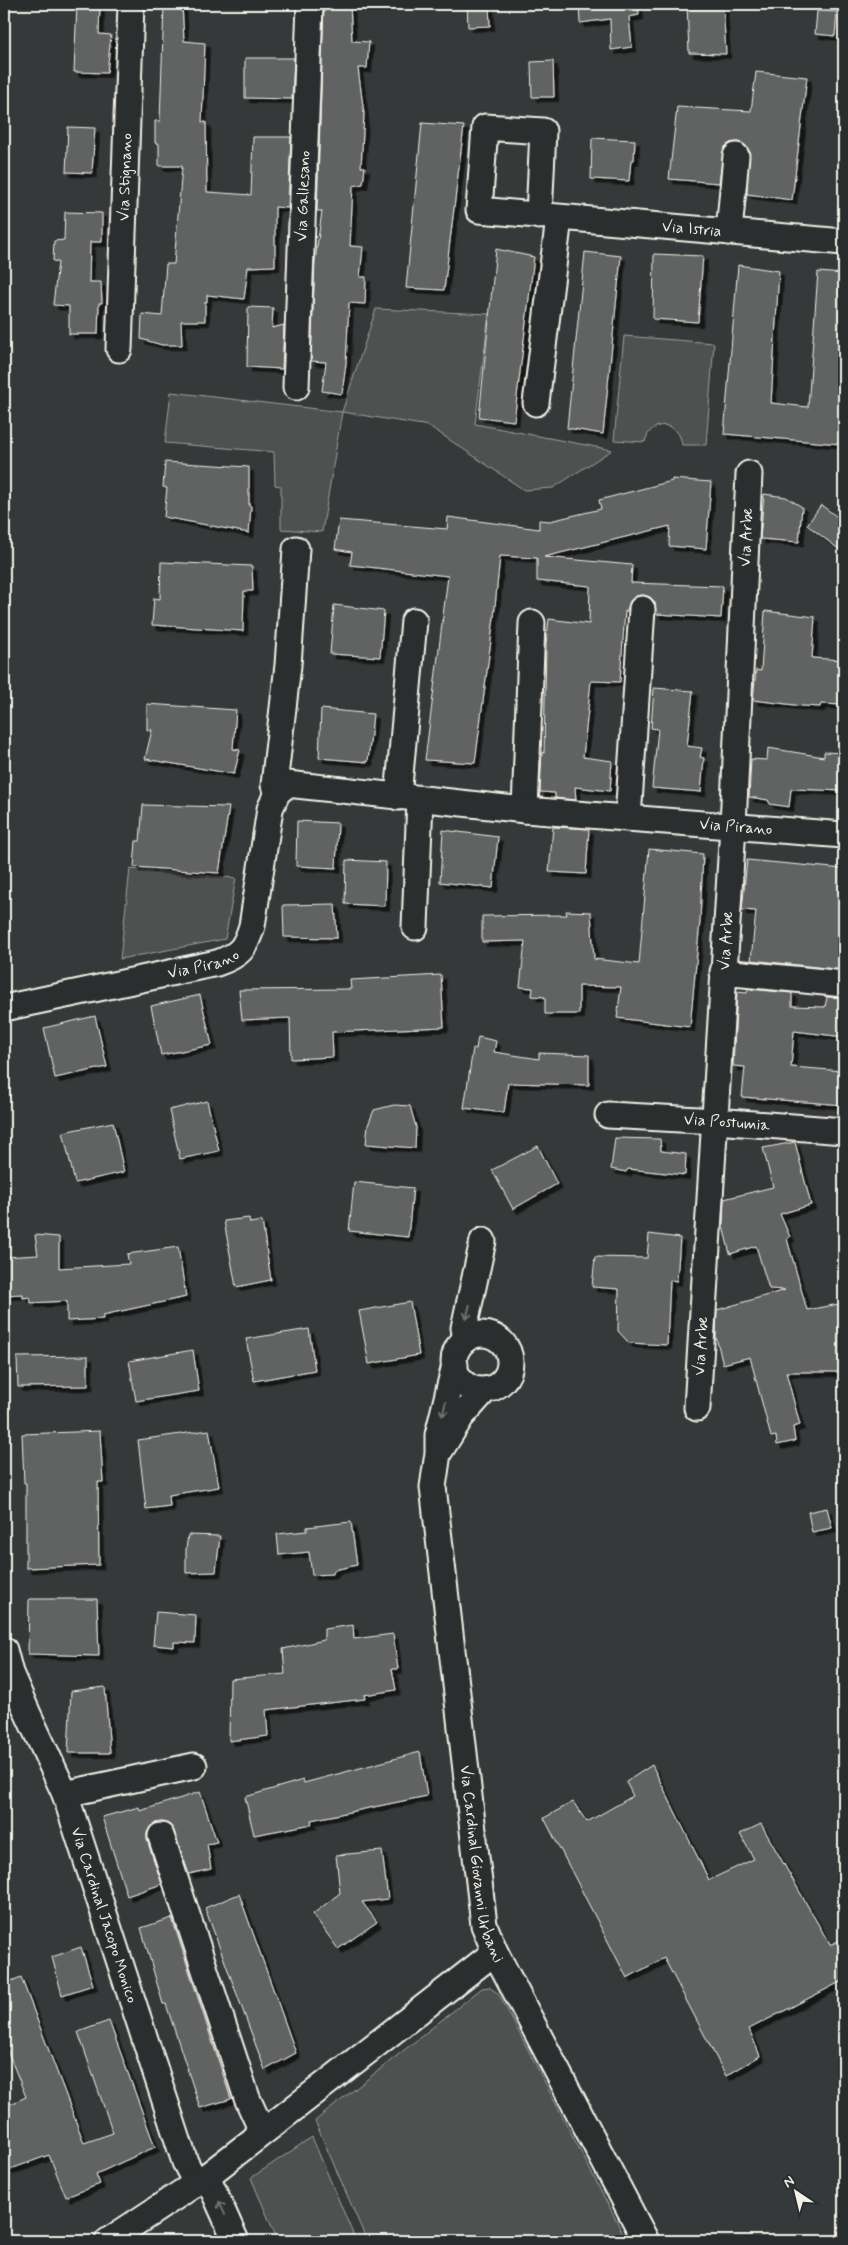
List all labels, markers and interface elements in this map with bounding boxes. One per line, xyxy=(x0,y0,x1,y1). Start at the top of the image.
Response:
street label: Via Stignano xyxy=(113,133,137,222)
street label: Via Gallesano xyxy=(291,150,315,242)
street label: Via Istria xyxy=(661,216,723,242)
street label: Via Arbe xyxy=(734,507,758,567)
street label: Via Pirano xyxy=(699,813,773,840)
street label: Via Arbe xyxy=(714,910,738,971)
street label: Via Pirano xyxy=(166,944,243,984)
street label: Via Postumia xyxy=(683,1109,771,1136)
one-way arrow xyxy=(463,1304,472,1320)
street label: Via Arbe xyxy=(689,1316,713,1376)
one-way arrow xyxy=(439,1401,448,1417)
street label: Via Cardinal Giovanni Urbani xyxy=(455,1764,509,1966)
street label: Via Cardinal Jacopo Monico xyxy=(66,1825,143,2006)
north arrow xyxy=(770,2168,820,2218)
text: N xyxy=(780,2172,798,2192)
one-way arrow xyxy=(217,2201,227,2216)

